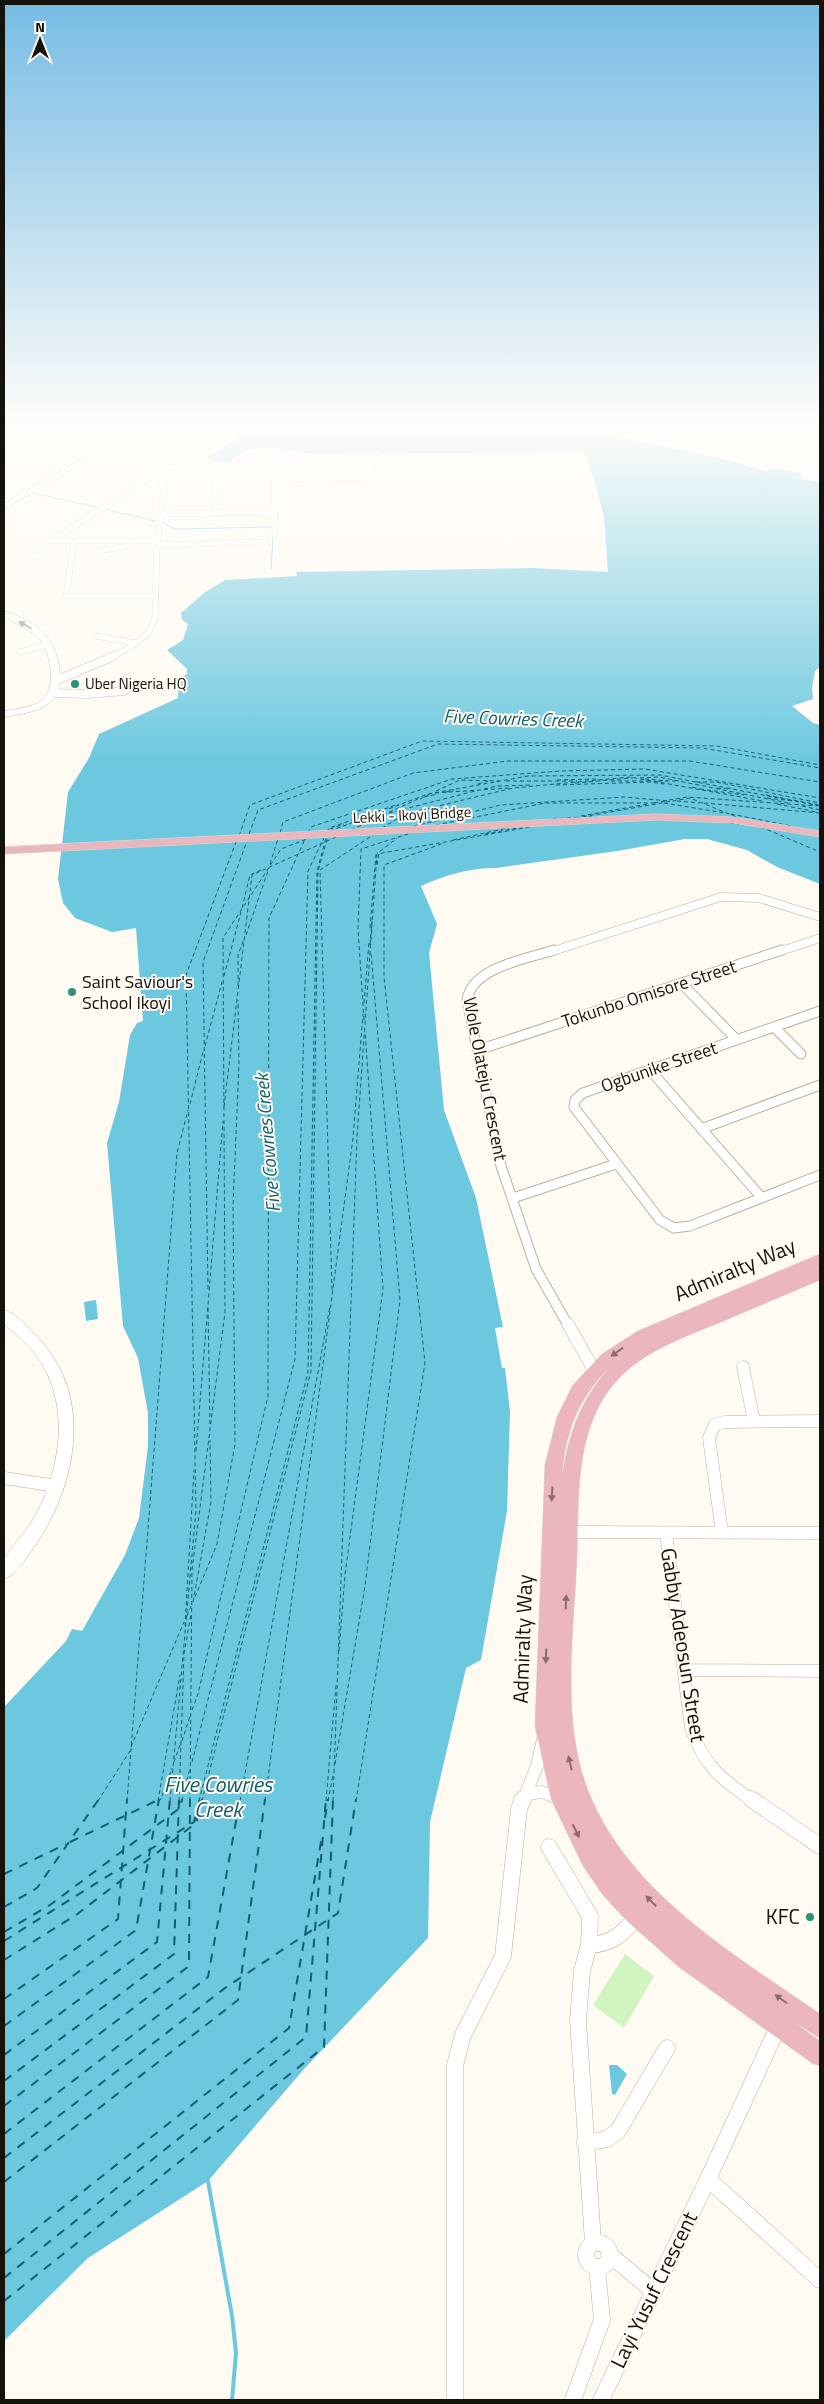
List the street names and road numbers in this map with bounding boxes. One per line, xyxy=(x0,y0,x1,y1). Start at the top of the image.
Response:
street label: Lekki - Ikoyi Bridge xyxy=(352,800,472,829)
street label: Tokunbo Omisore Street xyxy=(558,952,740,1035)
street label: Wole Olateju Crescent xyxy=(456,995,515,1164)
street label: Ogbunike Street xyxy=(597,1034,721,1099)
street label: Admiralty Way xyxy=(669,1229,800,1309)
street label: Gabby Adeosun Street xyxy=(653,1545,715,1745)
street label: Admiralty Way xyxy=(504,1574,540,1704)
street label: Layi Yusuf Crescent xyxy=(601,2205,705,2373)

